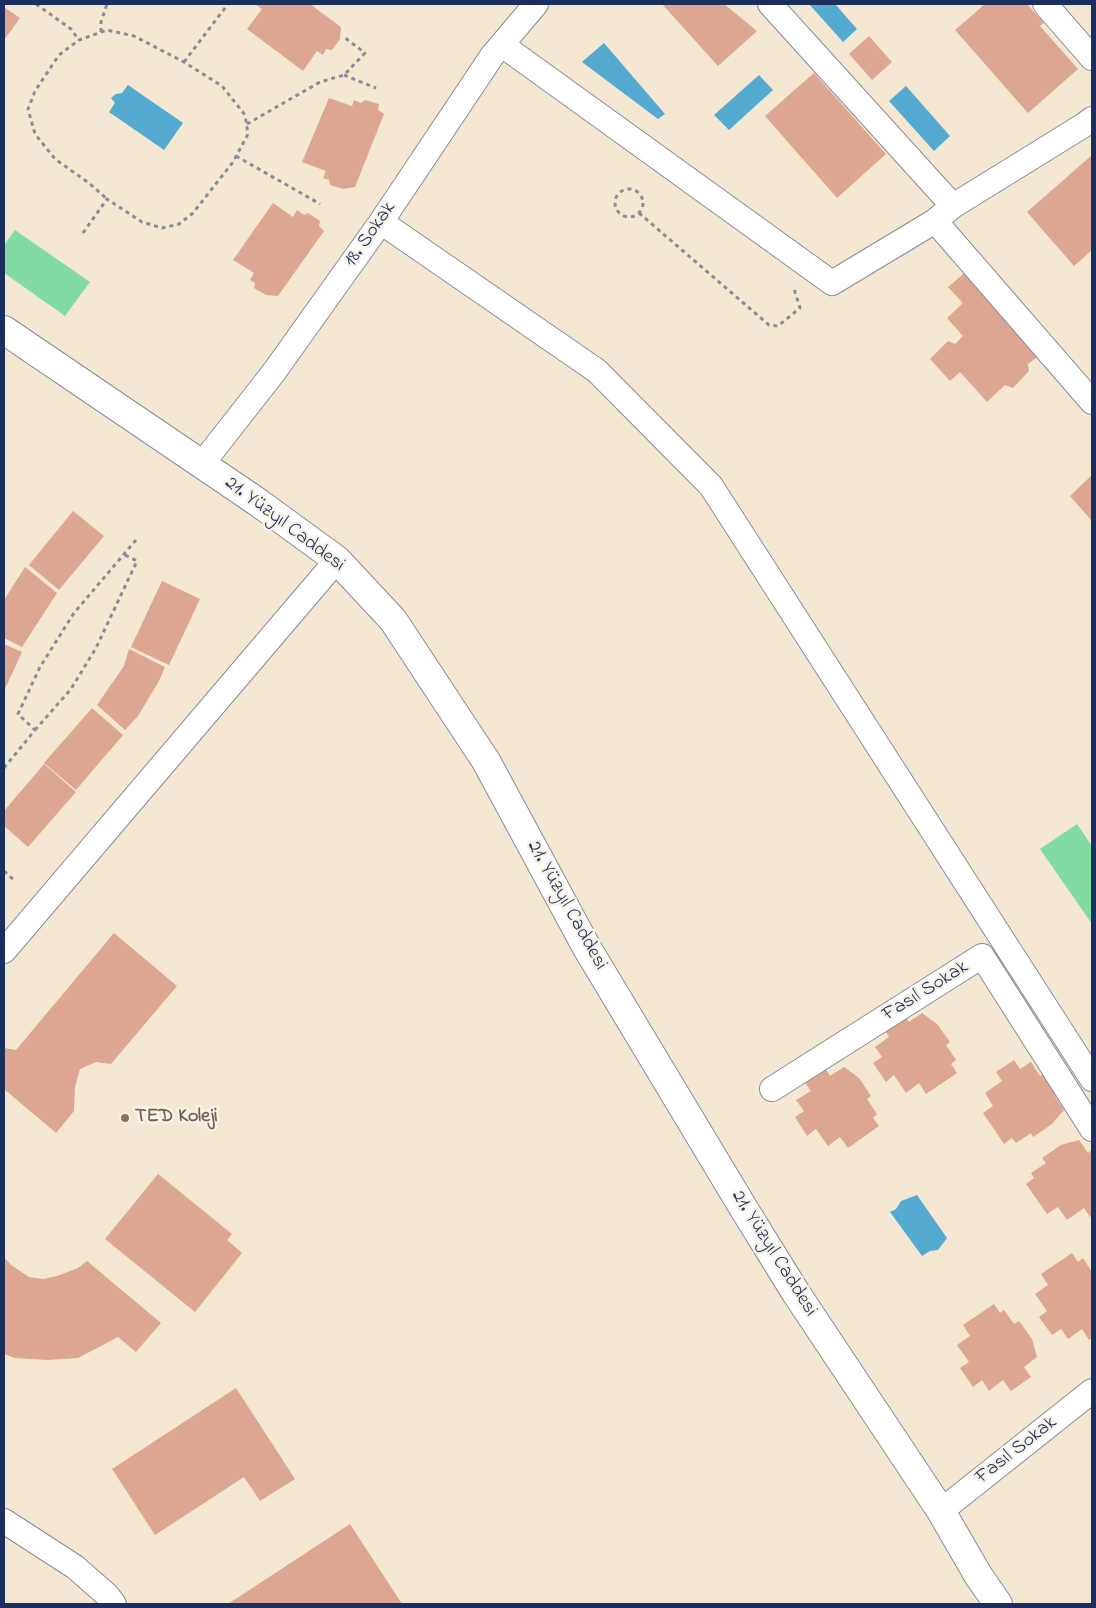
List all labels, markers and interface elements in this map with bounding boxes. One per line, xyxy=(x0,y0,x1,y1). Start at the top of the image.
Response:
street label: 18. Sokak xyxy=(340,198,402,272)
street label: 21. Yüzyıl Caddesi xyxy=(219,472,349,578)
street label: 21. Yüzyıl Caddesi xyxy=(521,837,611,975)
street label: Fasıl Sokak xyxy=(879,956,973,1028)
place label: TED Koleji xyxy=(135,1106,218,1130)
marker: TED Koleji xyxy=(119,1112,131,1124)
street label: 21. Yüzyıl Caddesi xyxy=(725,1186,821,1322)
street label: Fasıl Sokak xyxy=(971,1412,1063,1490)

